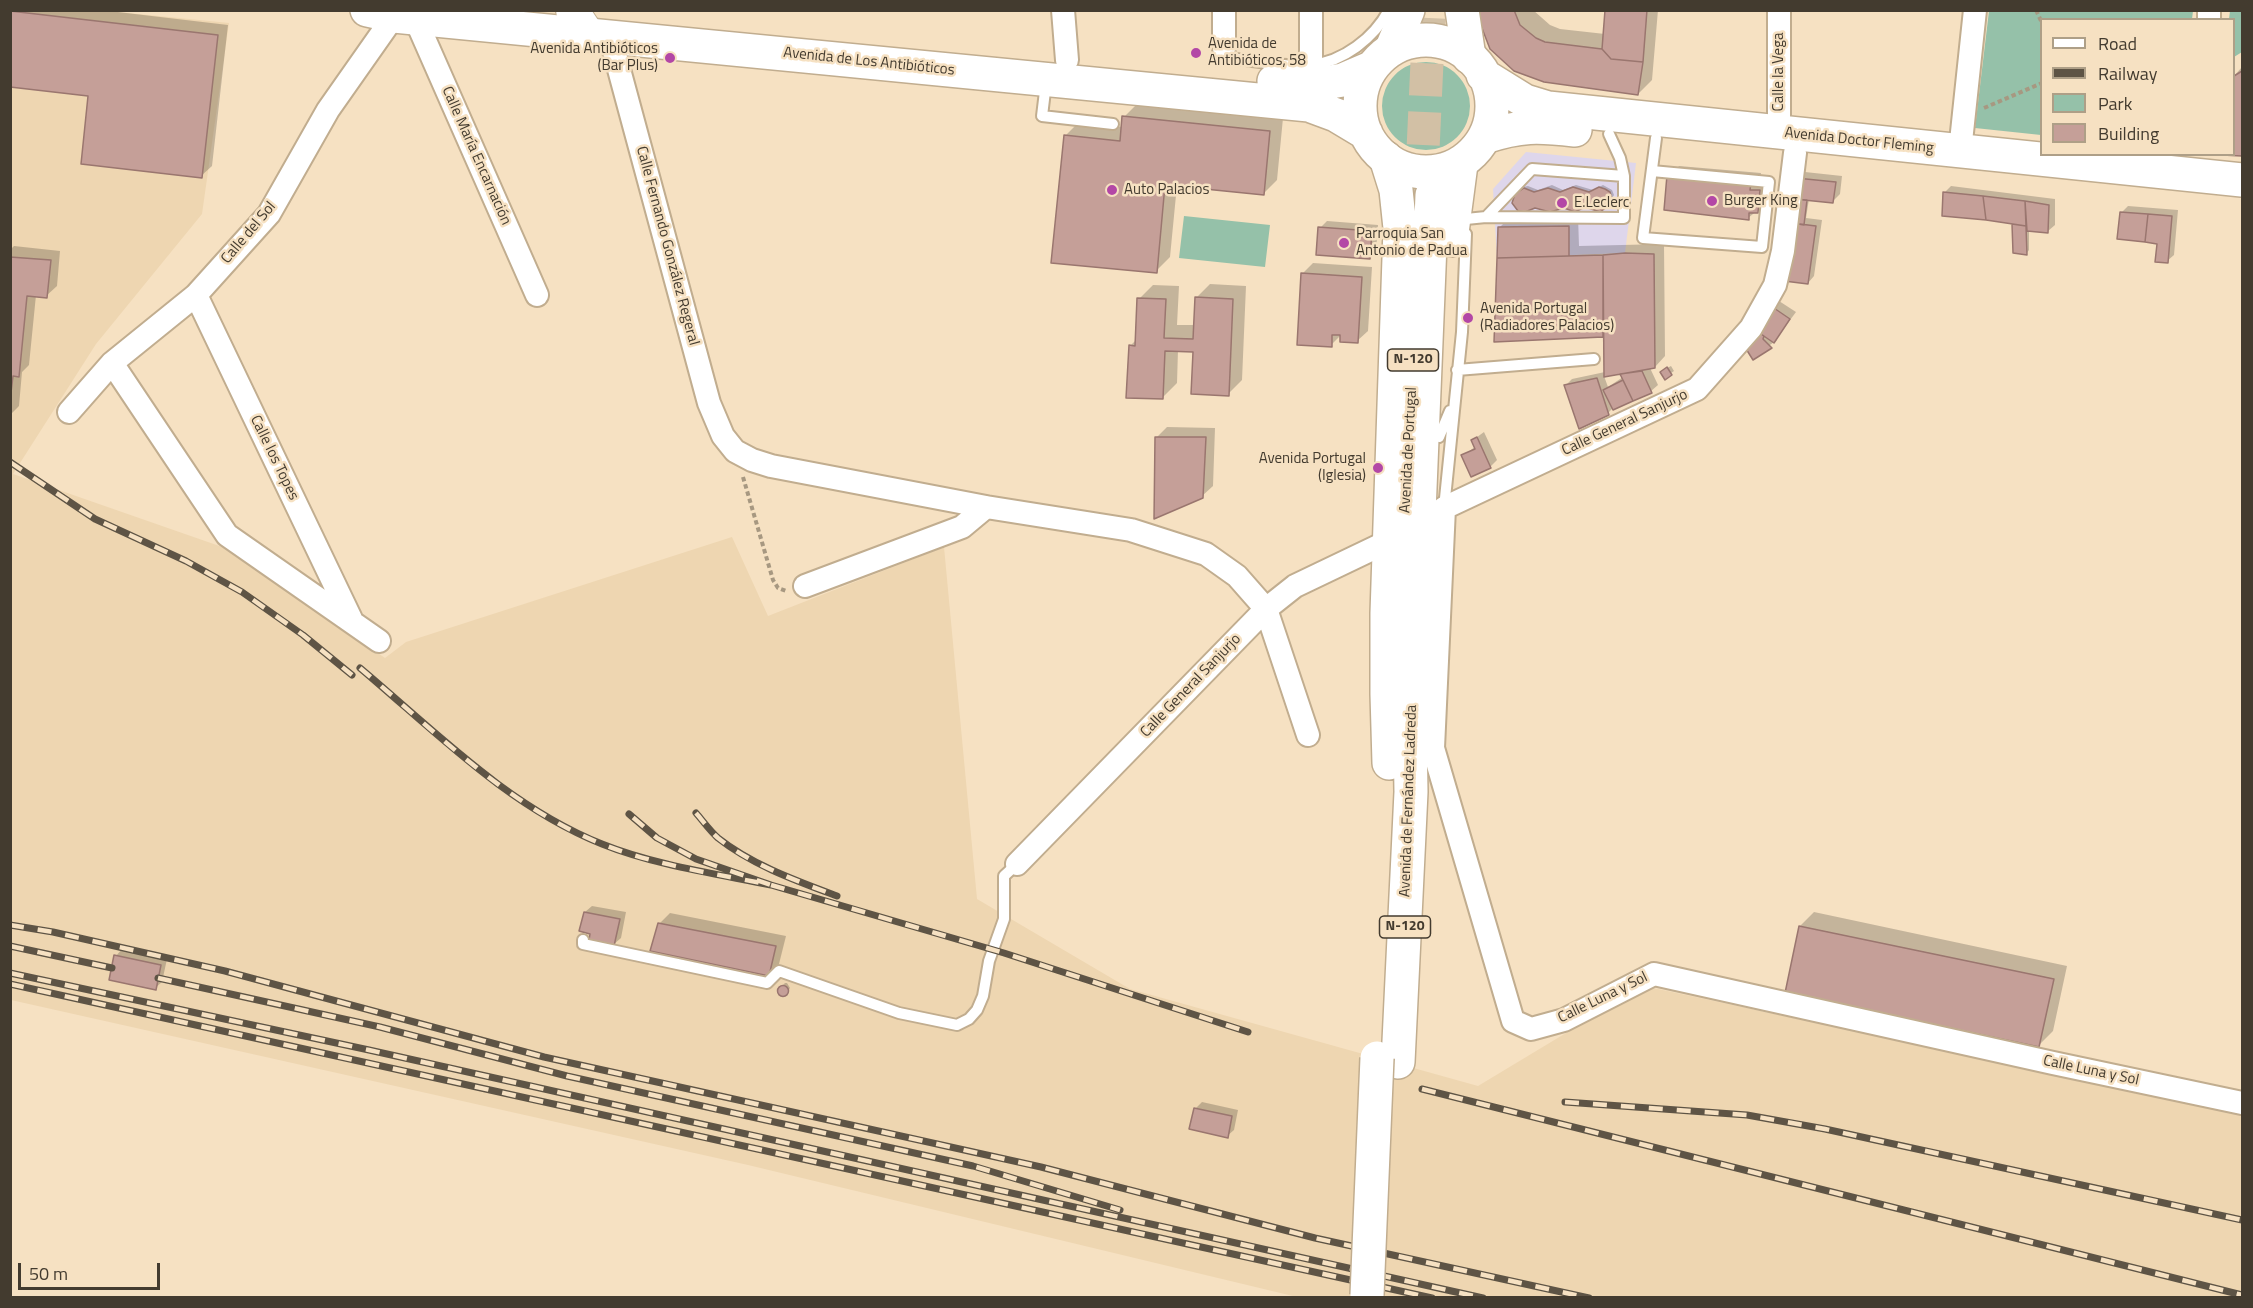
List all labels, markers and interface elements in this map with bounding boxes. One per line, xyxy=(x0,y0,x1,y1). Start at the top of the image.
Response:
legend xyxy=(2040,18,2235,156)
text: Road xyxy=(2098,30,2137,57)
street label: Calle la Vega xyxy=(1770,33,1788,111)
place label: Avenida de Antibióticos, 58 xyxy=(1208,35,1306,70)
place label: Avenida Antibióticos (Bar Plus) xyxy=(530,40,658,75)
street label: Avenida de Los Antibióticos xyxy=(783,44,955,80)
marker: Avenida de Antibióticos, 58 xyxy=(1189,46,1203,60)
marker: Avenida Antibióticos (Bar Plus) xyxy=(663,51,677,65)
text: Railway xyxy=(2098,60,2157,87)
street label: Calle María Encarnación xyxy=(437,84,515,228)
text: Park xyxy=(2098,90,2132,117)
text: Building xyxy=(2098,120,2159,147)
street label: Avenida Doctor Fleming xyxy=(1784,124,1934,158)
street label: Calle Fernando González Regeral xyxy=(632,144,702,348)
place label: Auto Palacios xyxy=(1124,181,1209,199)
marker: Auto Palacios xyxy=(1105,183,1119,197)
place label: Burger King xyxy=(1724,192,1798,210)
place label: E.Leclerc xyxy=(1574,194,1629,212)
marker: Burger King xyxy=(1705,194,1719,208)
marker: E.Leclerc xyxy=(1555,196,1569,210)
street label: Calle del Sol xyxy=(218,198,280,268)
place label: Parroquia San Antonio de Padua xyxy=(1356,225,1467,260)
marker: Parroquia San Antonio de Padua xyxy=(1337,236,1351,250)
place label: Avenida Portugal (Radiadores Palacios) xyxy=(1480,300,1614,335)
marker: Avenida Portugal (Radiadores Palacios) xyxy=(1461,311,1475,325)
road number: N-120 xyxy=(1388,349,1438,371)
street label: Calle General Sanjurjo xyxy=(1559,386,1691,460)
street label: Avenida de Portugal xyxy=(1397,387,1421,513)
street label: Calle los Topes xyxy=(246,413,302,503)
place label: Avenida Portugal (Iglesia) xyxy=(1259,450,1366,485)
marker: Avenida Portugal (Iglesia) xyxy=(1371,461,1385,475)
street label: Calle General Sanjurjo xyxy=(1137,631,1245,741)
street label: Avenida de Fernández Ladreda xyxy=(1397,704,1421,898)
road number: N-120 xyxy=(1380,916,1430,938)
street label: Calle Luna y Sol xyxy=(1555,969,1651,1027)
street label: Calle Luna y Sol xyxy=(2041,1052,2141,1090)
scale bar xyxy=(21,1251,164,1289)
text: 50 m xyxy=(29,1260,68,1287)

